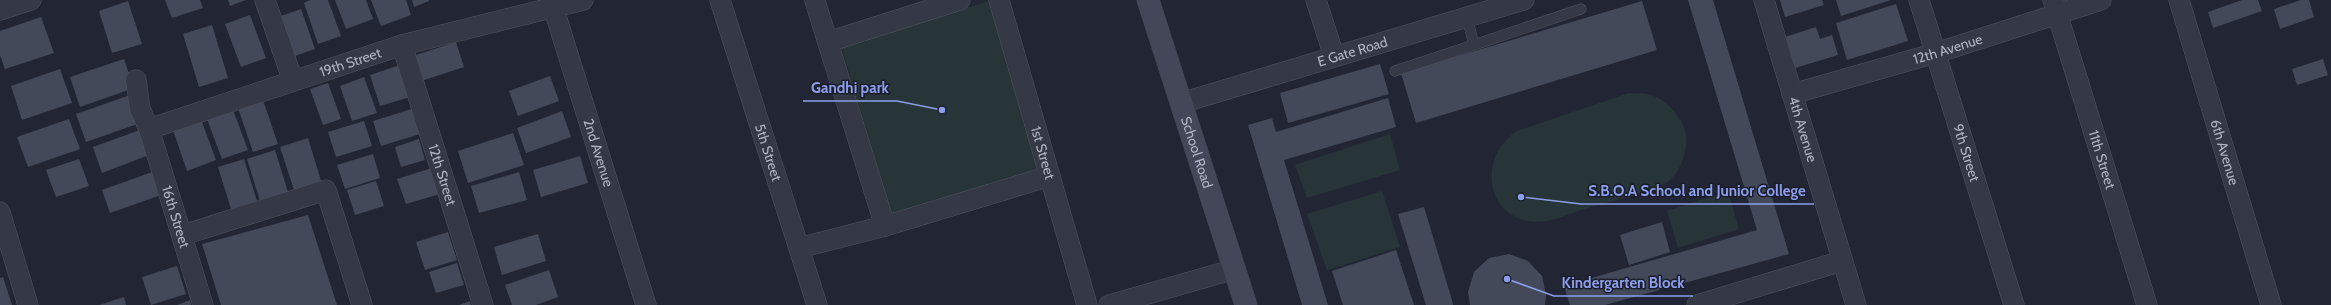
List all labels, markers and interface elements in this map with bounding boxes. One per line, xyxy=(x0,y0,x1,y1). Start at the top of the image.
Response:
street label: 12th Avenue xyxy=(1911,30,1985,68)
street label: E Gate Road xyxy=(1315,32,1390,71)
street label: 19th Street xyxy=(317,43,384,81)
callout: Gandhi park xyxy=(803,74,897,101)
text: Gandhi park xyxy=(811,79,890,97)
street label: 4th Avenue xyxy=(1785,94,1821,164)
street label: School Road xyxy=(1177,114,1217,191)
street label: 2nd Avenue xyxy=(580,116,618,189)
street label: 6th Avenue xyxy=(2207,117,2243,187)
street label: 5th Street xyxy=(751,122,786,184)
street label: 9th Street xyxy=(1949,122,1984,184)
street label: 1st Street xyxy=(1027,124,1059,182)
street label: 11th Street xyxy=(2085,128,2120,191)
street label: 12th Street xyxy=(424,142,461,208)
callout: S.B.O.A School and Junior College xyxy=(1581,177,1814,204)
text: S.B.O.A School and Junior College xyxy=(1588,182,1806,200)
street label: 16th Street xyxy=(158,184,194,250)
callout: Kindergarten Block xyxy=(1554,269,1693,296)
text: Kindergarten Block xyxy=(1561,274,1685,292)

